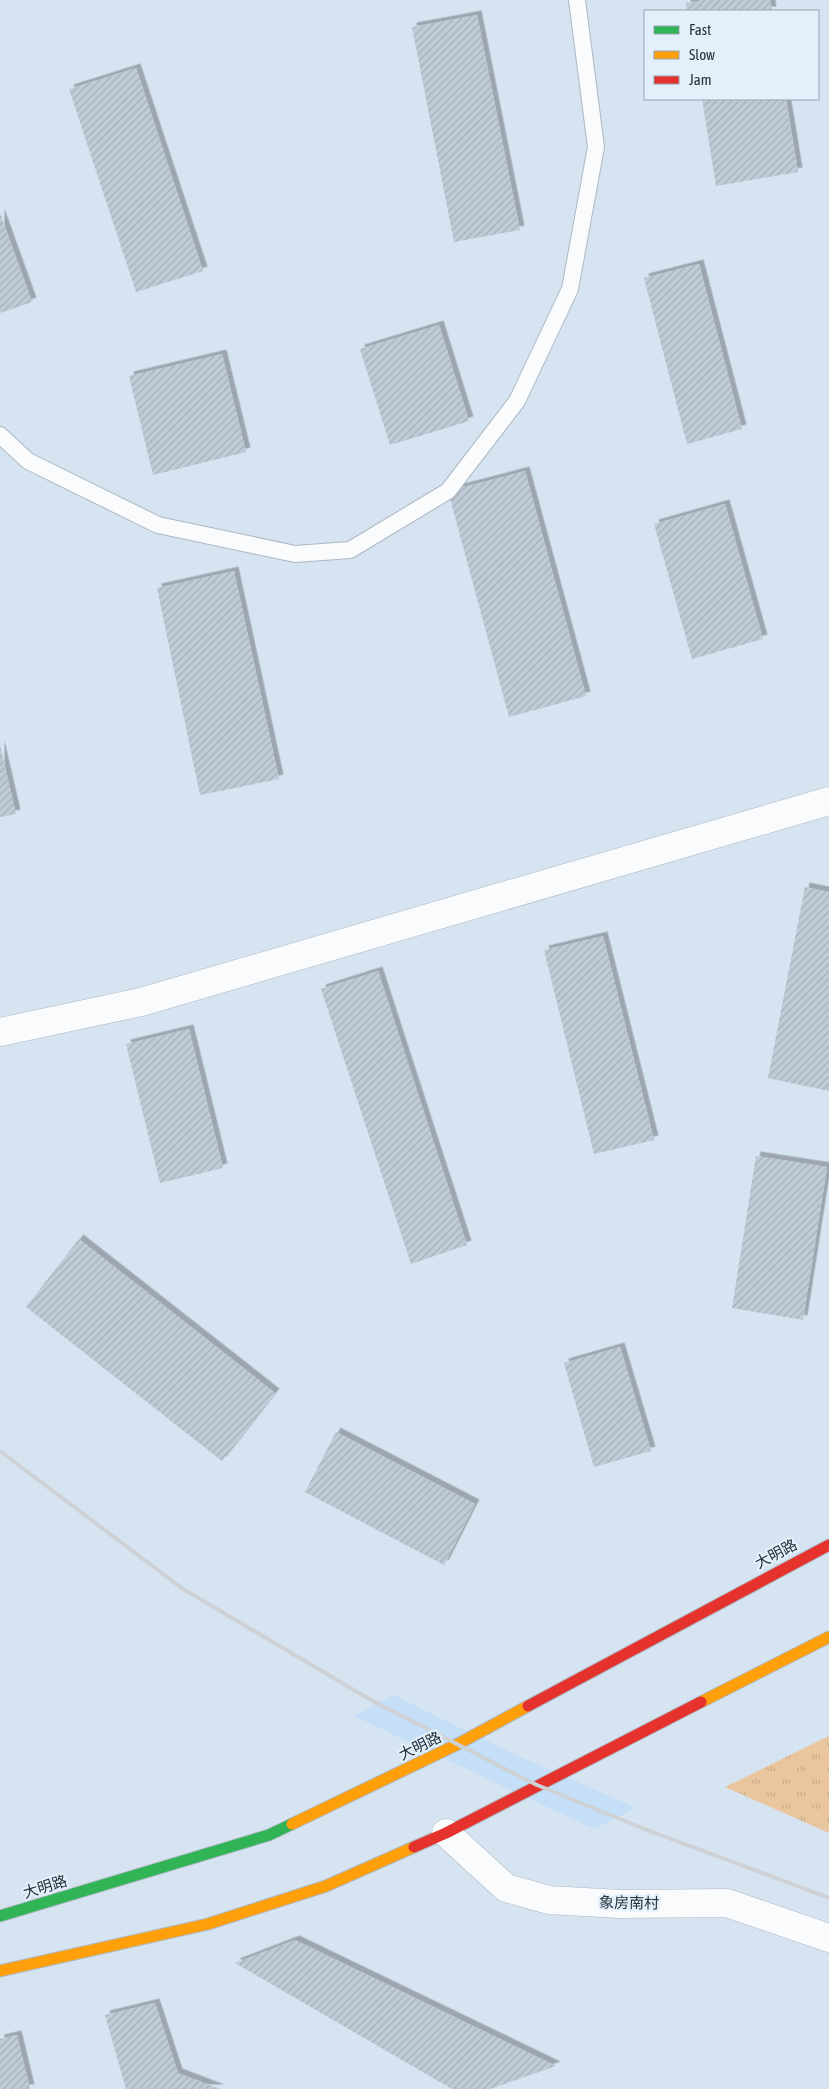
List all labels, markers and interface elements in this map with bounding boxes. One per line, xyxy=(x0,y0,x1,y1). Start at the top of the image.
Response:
legend xyxy=(644,10,819,100)
text: Fast xyxy=(689,21,711,38)
text: Slow xyxy=(689,46,715,63)
text: Jam xyxy=(689,71,712,88)
street label: 大明路 xyxy=(752,1535,800,1572)
street label: 大明路 xyxy=(396,1728,444,1763)
street label: 大明路 xyxy=(21,1872,69,1901)
street label: 象房南村 xyxy=(599,1893,659,1912)

